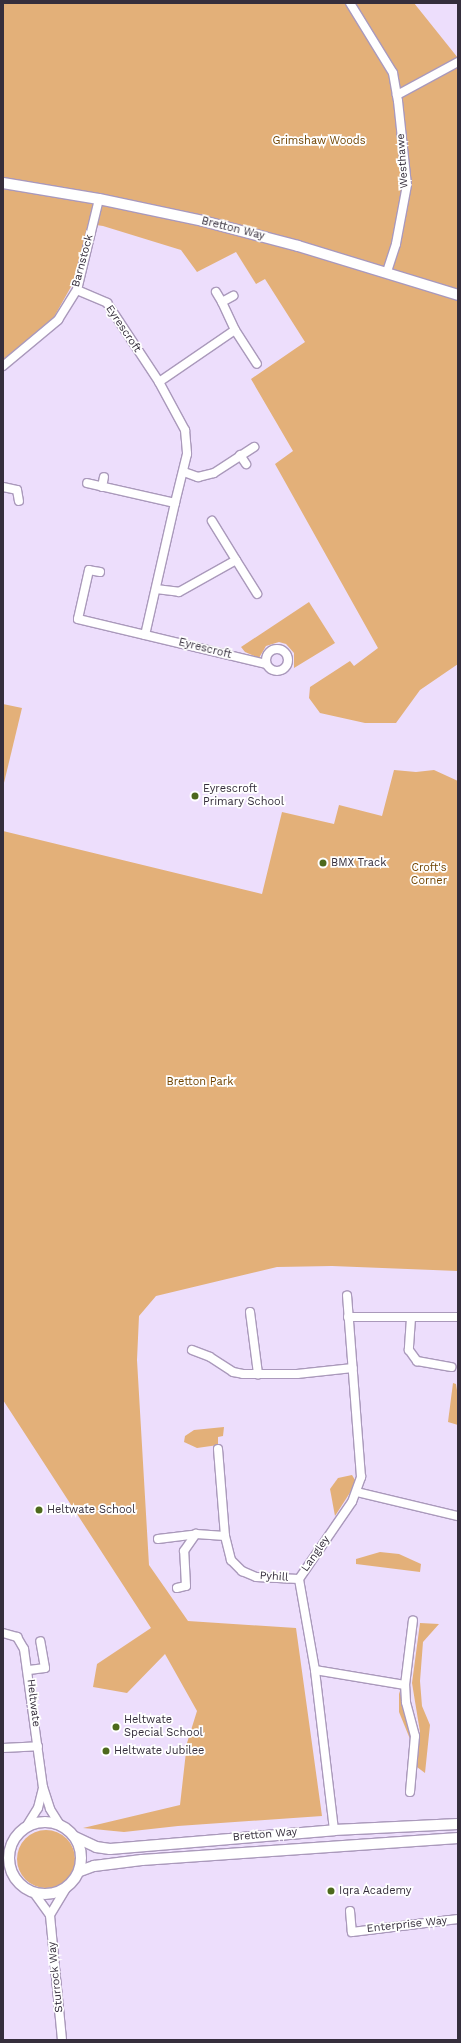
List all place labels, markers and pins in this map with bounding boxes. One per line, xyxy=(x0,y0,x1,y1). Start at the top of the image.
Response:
place label: Eyrescroft Primary School xyxy=(203,783,284,809)
marker: Eyrescroft Primary School xyxy=(190,791,200,801)
place label: BMX Track xyxy=(331,856,387,870)
marker: BMX Track xyxy=(318,858,328,868)
place label: Heltwate School xyxy=(47,1503,135,1517)
marker: Heltwate School xyxy=(34,1505,44,1515)
place label: Heltwate Special School xyxy=(124,1714,203,1740)
marker: Heltwate Special School xyxy=(111,1722,121,1732)
place label: Heltwate Jubilee xyxy=(114,1744,205,1758)
marker: Heltwate Jubilee xyxy=(101,1746,111,1756)
place label: Iqra Academy xyxy=(339,1884,412,1898)
marker: Iqra Academy xyxy=(326,1886,336,1896)

